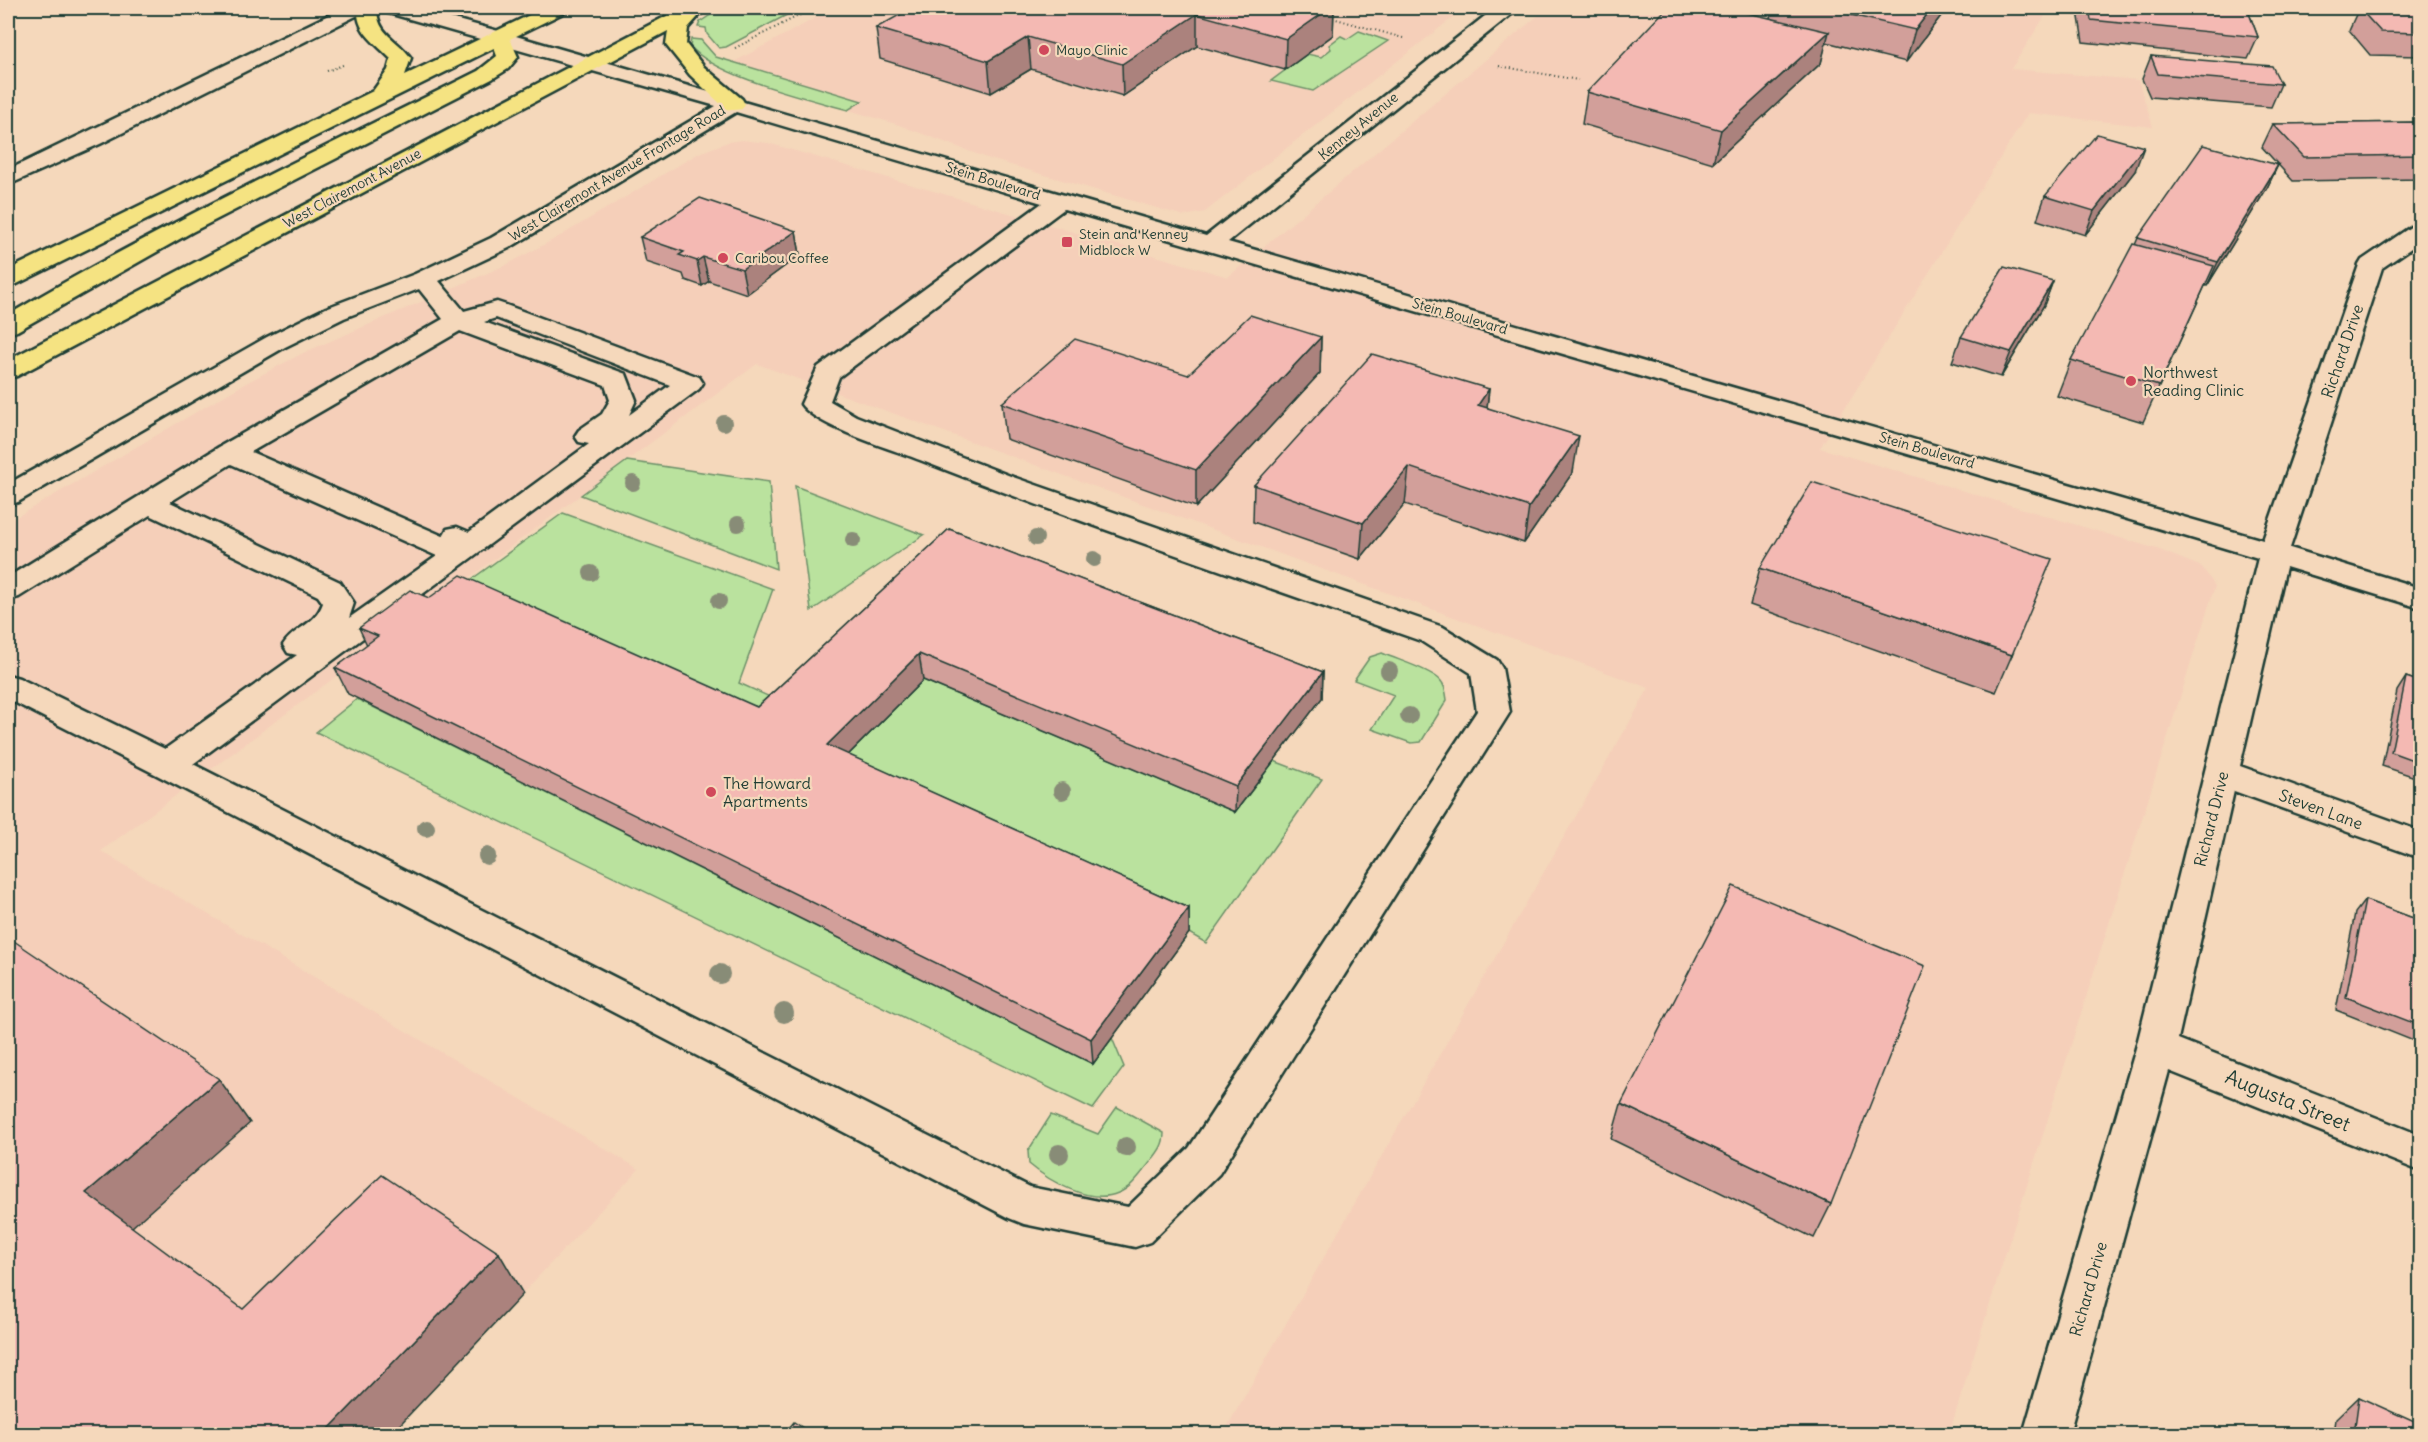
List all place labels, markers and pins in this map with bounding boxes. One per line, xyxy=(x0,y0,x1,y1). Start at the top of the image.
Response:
place label: Mayo Clinic xyxy=(1056,41,1128,59)
marker: Mayo Clinic xyxy=(1037,43,1051,57)
place label: Stein and Kenney Midblock W xyxy=(1079,225,1188,259)
marker: Stein and Kenney Midblock W xyxy=(1060,235,1074,249)
place label: Caribou Coffee xyxy=(735,249,829,267)
marker: Caribou Coffee xyxy=(716,251,730,265)
place label: Northwest Reading Clinic xyxy=(2143,362,2244,400)
marker: Northwest Reading Clinic xyxy=(2124,374,2138,388)
place label: The Howard Apartments xyxy=(723,773,811,811)
marker: The Howard Apartments xyxy=(704,785,718,799)

